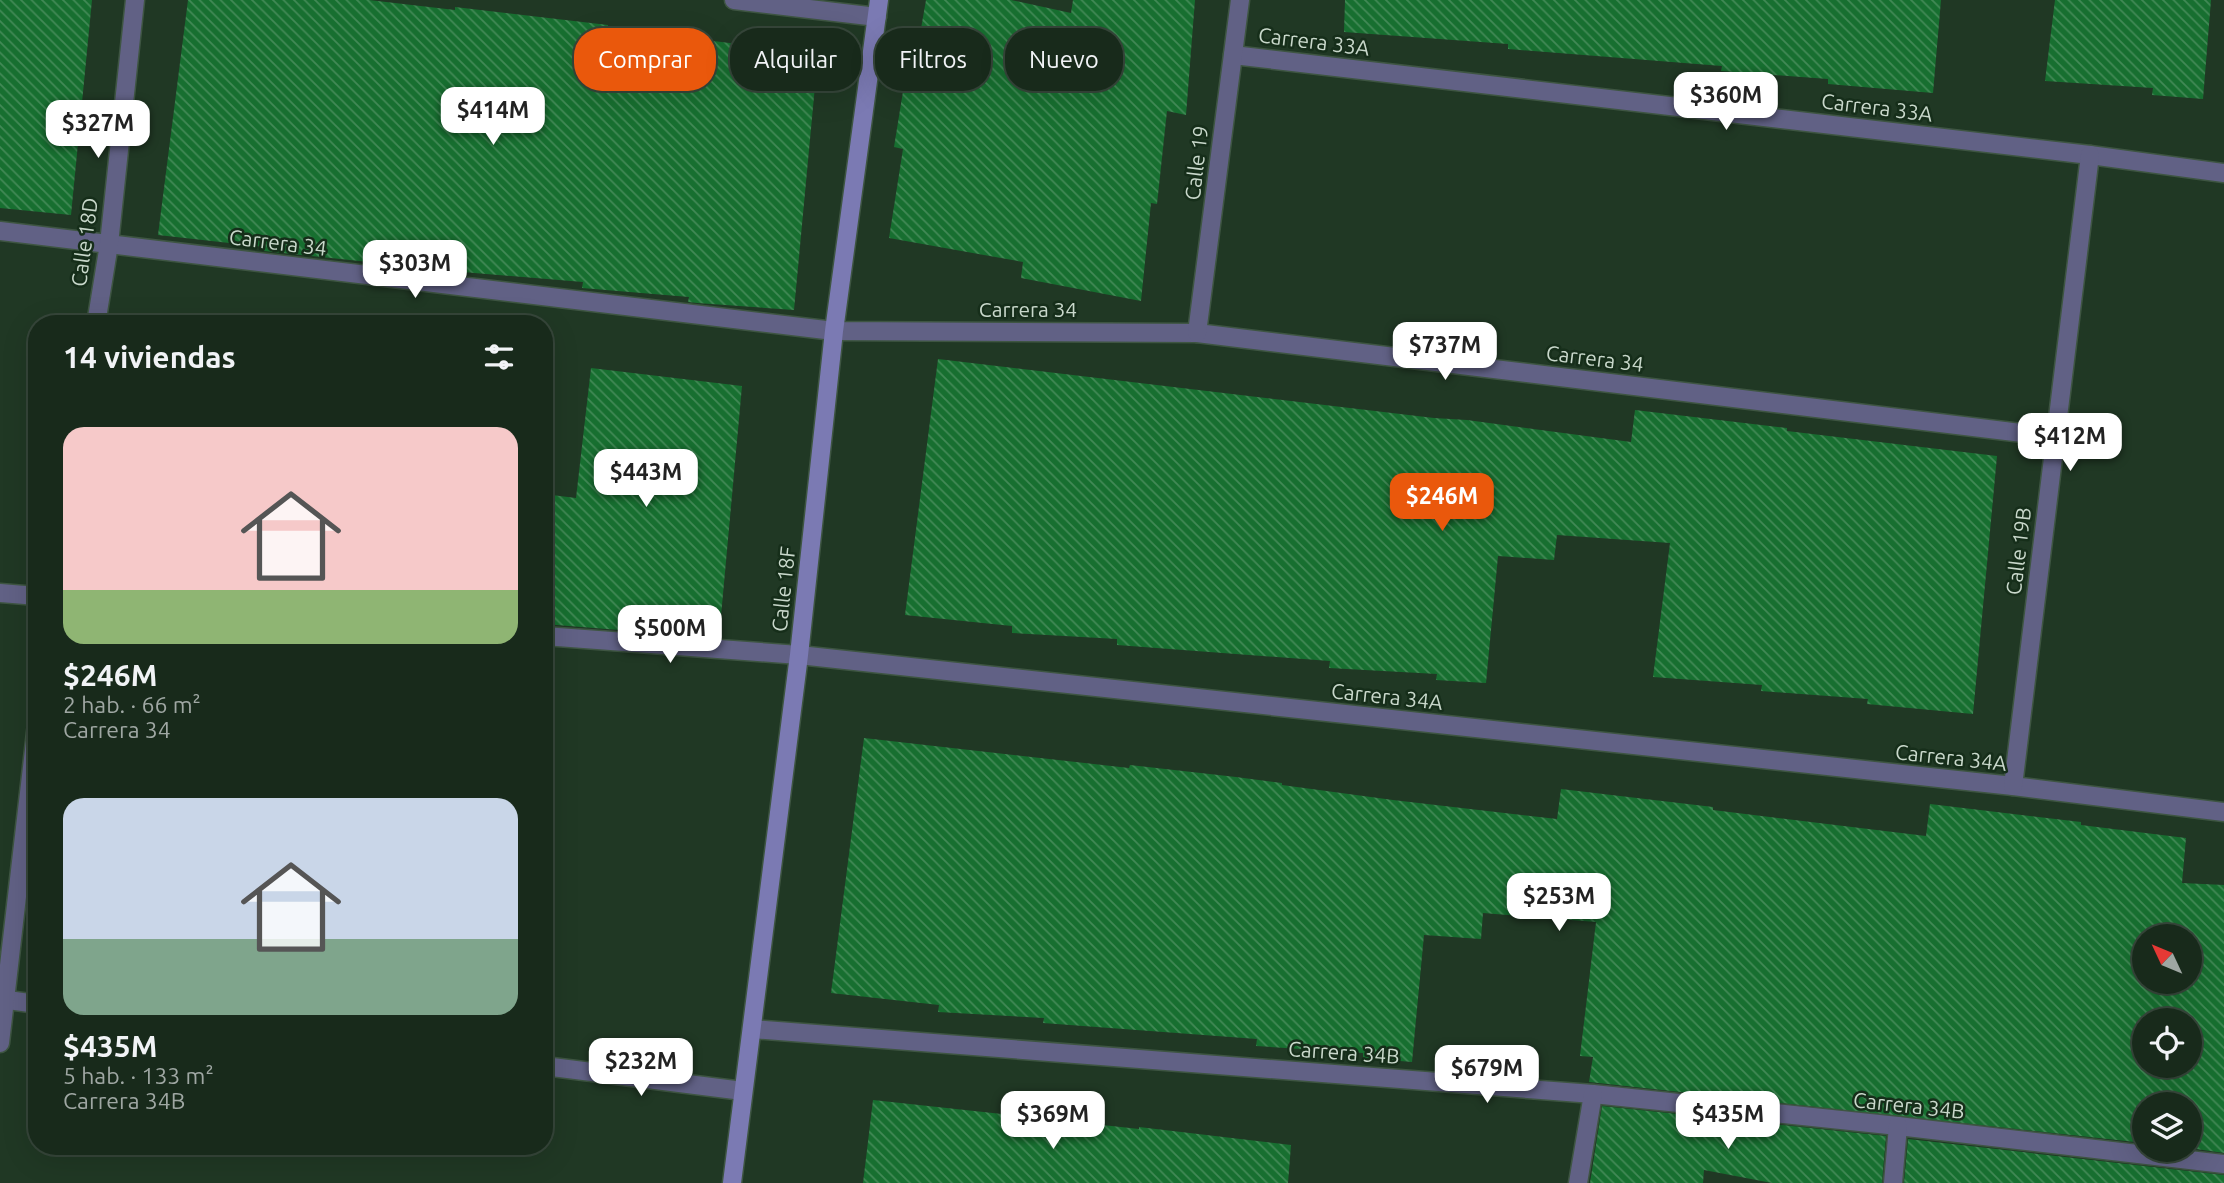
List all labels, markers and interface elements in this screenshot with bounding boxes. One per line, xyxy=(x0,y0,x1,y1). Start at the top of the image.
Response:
street label: Carrera 33A xyxy=(1257,22,1371,60)
chip: Comprar xyxy=(574,28,716,91)
chip: Alquilar xyxy=(730,28,861,91)
chip: Filtros xyxy=(875,28,991,91)
chip: Nuevo xyxy=(1005,28,1123,91)
pin: $360M xyxy=(1677,72,1775,132)
text: $360M xyxy=(1690,82,1762,107)
pin: $414M xyxy=(444,88,542,147)
street label: Carrera 33A xyxy=(1820,88,1934,126)
text: $414M xyxy=(457,97,529,122)
pin: $327M xyxy=(49,100,147,160)
text: $327M xyxy=(62,110,134,135)
street label: Calle 19 xyxy=(1180,124,1212,202)
street label: Calle 18D xyxy=(66,196,102,288)
street label: Carrera 34 xyxy=(228,224,328,260)
pin: $303M xyxy=(366,240,464,300)
text: $303M xyxy=(379,250,451,275)
street label: Carrera 34 xyxy=(979,297,1077,321)
pin: $737M xyxy=(1396,322,1494,382)
text: $737M xyxy=(1409,332,1481,357)
icon: filters xyxy=(480,338,518,376)
text: 14 viviendas xyxy=(63,340,236,374)
street label: Carrera 34 xyxy=(1545,340,1645,376)
pin: $412M xyxy=(2021,414,2119,473)
text: $412M xyxy=(2034,423,2106,448)
pin: $443M xyxy=(597,449,695,509)
text: $443M xyxy=(610,459,682,484)
icon: home xyxy=(228,473,354,599)
pin: $246M xyxy=(1393,474,1491,533)
text: $246M xyxy=(1406,483,1478,508)
street label: Calle 19B xyxy=(2001,506,2035,596)
street label: Calle 18F xyxy=(767,545,799,633)
pin: $500M xyxy=(621,606,719,665)
text: $500M xyxy=(634,615,706,640)
text: $246M xyxy=(63,658,157,692)
street label: Carrera 34A xyxy=(1330,678,1444,714)
text: 2 hab. · 66 m² xyxy=(63,692,201,717)
text: Carrera 34 xyxy=(63,717,171,742)
street label: Carrera 34A xyxy=(1894,739,2008,775)
icon: home xyxy=(228,844,354,970)
pin: $253M xyxy=(1510,874,1608,933)
text: $253M xyxy=(1523,883,1595,908)
north arrow xyxy=(2132,924,2202,994)
map controls xyxy=(2132,924,2202,1162)
button: locate xyxy=(2132,1008,2202,1078)
text: $435M xyxy=(63,1029,157,1063)
street label: Carrera 34B xyxy=(1287,1036,1401,1068)
pin: $232M xyxy=(592,1038,690,1098)
pin: $679M xyxy=(1438,1046,1536,1105)
text: $232M xyxy=(605,1048,677,1073)
text: $679M xyxy=(1451,1055,1523,1080)
text: 5 hab. · 133 m² xyxy=(63,1063,214,1088)
street label: Carrera 34B xyxy=(1852,1087,1966,1123)
text: Carrera 34B xyxy=(63,1088,185,1113)
pin: $369M xyxy=(1004,1092,1102,1151)
pin: $435M xyxy=(1679,1092,1777,1151)
button: layers xyxy=(2132,1092,2202,1162)
text: $369M xyxy=(1017,1101,1089,1126)
text: $435M xyxy=(1692,1101,1764,1126)

